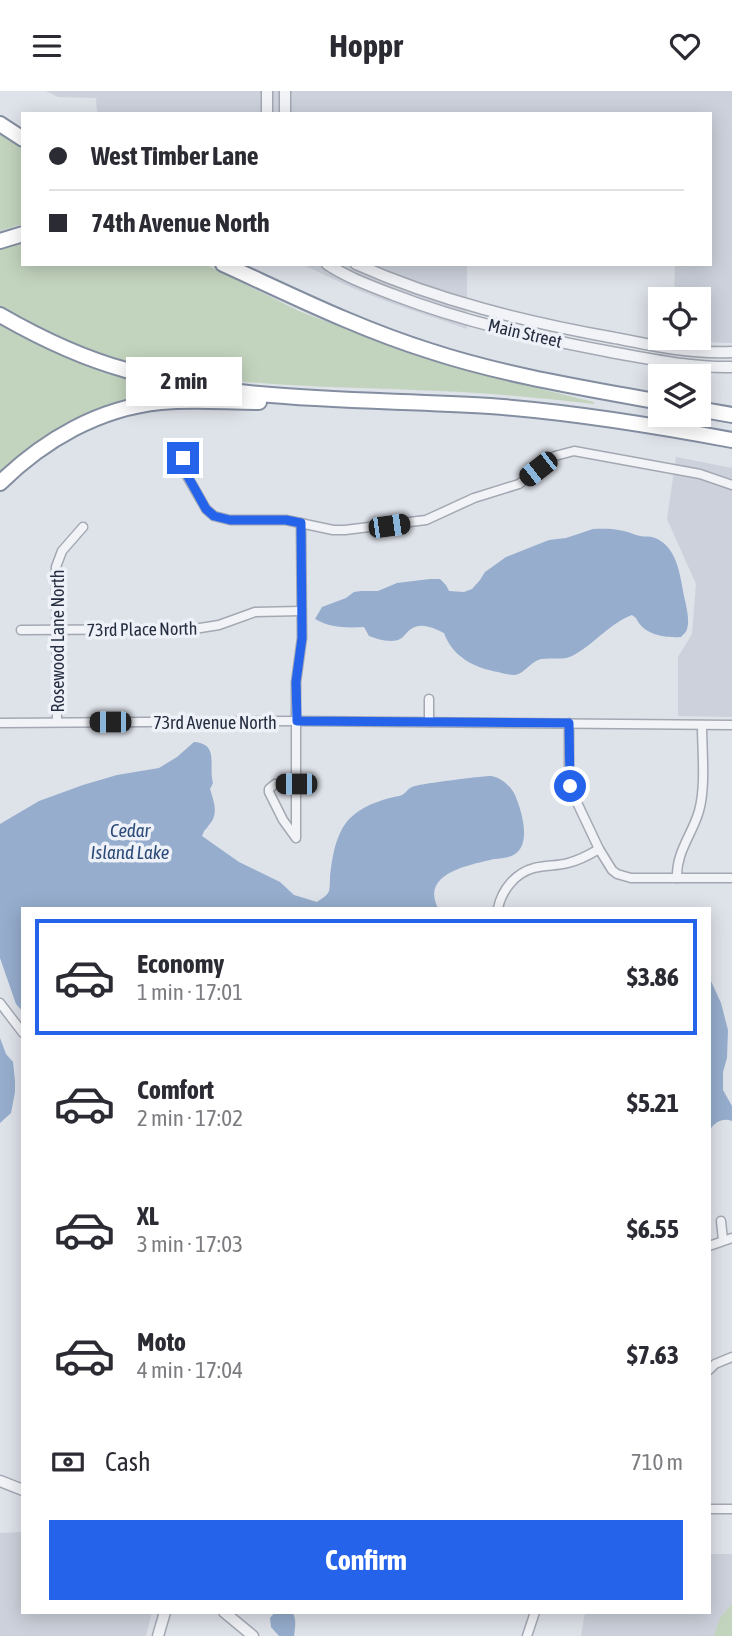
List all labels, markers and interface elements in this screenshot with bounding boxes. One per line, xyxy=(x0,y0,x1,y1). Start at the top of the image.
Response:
icon: menu xyxy=(28,27,66,65)
text: Hoppr xyxy=(329,27,403,64)
icon: heart xyxy=(666,27,704,65)
text: West Timber Lane xyxy=(91,141,259,171)
text: 74th Avenue North xyxy=(91,208,270,238)
map controls xyxy=(648,287,711,427)
button: locate xyxy=(648,287,711,350)
street label: Main Street xyxy=(486,314,564,352)
callout: 2 min xyxy=(125,357,241,405)
button: layers xyxy=(648,364,711,427)
text: 2 min xyxy=(161,368,207,394)
route end xyxy=(167,442,199,474)
car xyxy=(515,448,562,490)
car xyxy=(367,513,412,539)
street label: Rosewood Lane North xyxy=(47,569,68,713)
street label: 73rd Place North xyxy=(87,618,197,640)
car xyxy=(90,712,132,733)
street label: 73rd Avenue North xyxy=(153,712,277,733)
route start xyxy=(554,770,586,802)
car xyxy=(276,774,318,795)
water label: Cedar Island Lake xyxy=(91,819,169,863)
icon: car xyxy=(53,946,116,1009)
text: Economy xyxy=(137,949,224,979)
text: $3.86 xyxy=(627,962,679,992)
text: 1 min · 17:01 xyxy=(137,979,243,1005)
icon: car xyxy=(53,1072,116,1135)
text: Comfort xyxy=(137,1075,214,1105)
text: $5.21 xyxy=(627,1088,679,1118)
text: 2 min · 17:02 xyxy=(137,1105,243,1131)
icon: car xyxy=(53,1198,116,1261)
text: XL xyxy=(137,1201,159,1231)
text: $6.55 xyxy=(627,1214,679,1244)
text: 3 min · 17:03 xyxy=(137,1231,243,1257)
icon: car xyxy=(53,1324,116,1387)
text: Moto xyxy=(137,1327,186,1357)
text: $7.63 xyxy=(627,1340,679,1370)
text: 4 min · 17:04 xyxy=(137,1357,243,1383)
icon: cash xyxy=(49,1443,87,1481)
text: Cash xyxy=(105,1447,151,1477)
text: 710 m xyxy=(631,1449,683,1475)
button: Confirm xyxy=(49,1520,683,1600)

